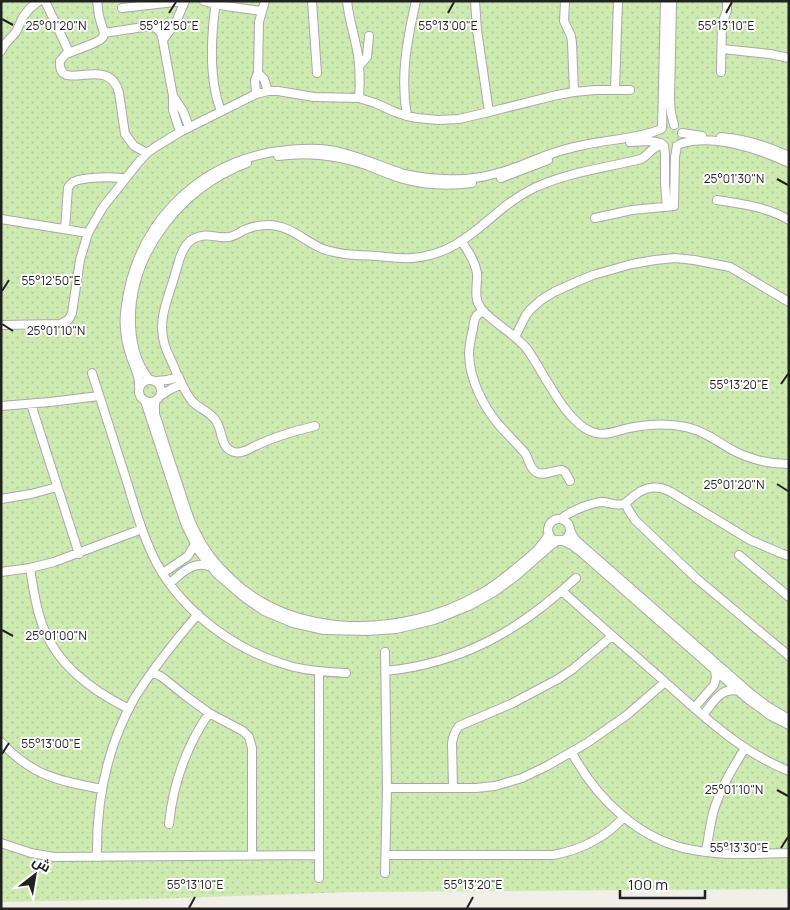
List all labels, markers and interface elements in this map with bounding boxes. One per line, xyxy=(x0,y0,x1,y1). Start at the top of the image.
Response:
text: 25°01'20"N xyxy=(26,17,86,34)
text: 55°12'50"E xyxy=(139,17,199,34)
text: 55°13'00"E xyxy=(418,17,478,34)
text: 55°13'10"E xyxy=(698,17,754,34)
text: 25°01'30"N xyxy=(704,170,764,187)
text: 55°12'50"E xyxy=(21,272,81,289)
text: 25°01'10"N xyxy=(27,322,85,339)
text: 55°13'20"E xyxy=(710,376,769,393)
text: 25°01'20"N xyxy=(704,476,764,493)
text: 25°01'00"N xyxy=(25,627,87,644)
text: 55°13'00"E xyxy=(21,735,81,752)
text: 25°01'10"N xyxy=(705,781,763,798)
text: 55°13'30"E xyxy=(710,839,768,856)
north arrow xyxy=(10,850,60,900)
text: ش xyxy=(29,851,55,876)
scale bar xyxy=(620,868,705,900)
text: 100 m xyxy=(628,874,668,895)
text: 55°13'10"E xyxy=(167,876,223,893)
text: 55°13'20"E xyxy=(444,876,503,893)

